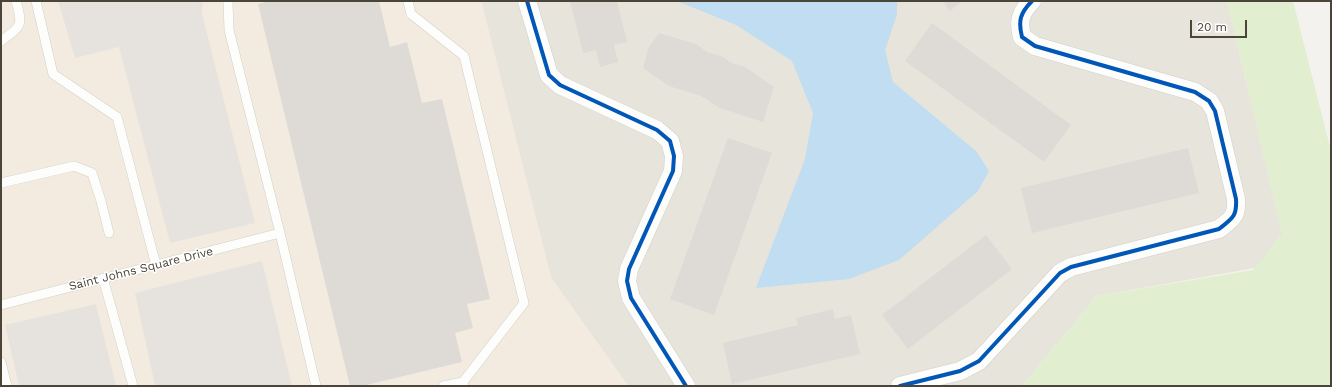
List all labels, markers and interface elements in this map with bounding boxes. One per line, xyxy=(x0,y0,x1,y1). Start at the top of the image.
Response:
scale bar xyxy=(1192,12,1249,38)
text: 20 m xyxy=(1197,20,1227,34)
street label: Saint Johns Square Drive xyxy=(67,244,215,294)

